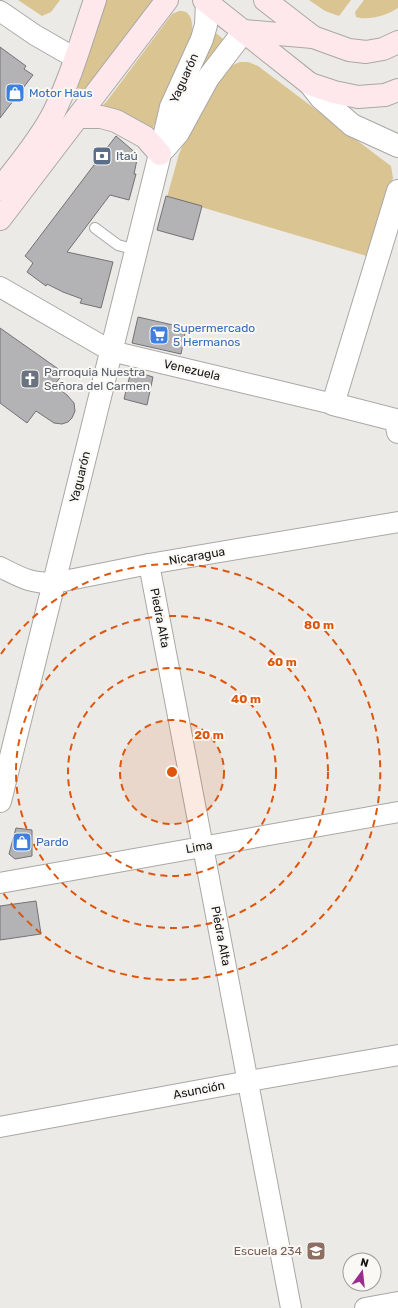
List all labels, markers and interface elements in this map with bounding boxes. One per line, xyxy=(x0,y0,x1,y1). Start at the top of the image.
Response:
street label: Yaguarón xyxy=(167,51,201,105)
shop icon: Motor Haus xyxy=(4,82,26,104)
place label: Motor Haus xyxy=(29,86,93,100)
bank icon: Itaú xyxy=(91,145,113,167)
place label: Itaú xyxy=(116,149,138,163)
place label: Supermercado 5 Hermanos xyxy=(173,321,255,349)
supermarket icon: Supermercado 5 Hermanos xyxy=(148,324,170,346)
street label: Venezuela xyxy=(162,357,222,383)
place label: Parroquia Nuestra Señora del Carmen xyxy=(44,365,150,393)
church icon: Parroquia Nuestra Señora del Carmen xyxy=(19,368,41,390)
street label: Yaguarón xyxy=(67,450,93,504)
street label: Nicaragua xyxy=(168,544,226,568)
street label: Piedra Alta xyxy=(147,587,173,649)
text: 80 m xyxy=(304,618,334,632)
text: 60 m xyxy=(267,655,297,669)
text: 40 m xyxy=(231,692,261,706)
text: 20 m xyxy=(194,728,224,742)
centre of rings xyxy=(165,765,179,779)
shop icon: Pardo xyxy=(11,831,33,853)
place label: Pardo xyxy=(36,835,69,849)
street label: Lima xyxy=(185,838,213,856)
street label: Piedra Alta xyxy=(208,905,234,967)
street label: Asunción xyxy=(172,1078,226,1102)
school or university icon: Escuela 234 xyxy=(305,1240,327,1262)
place label: Escuela 234 xyxy=(234,1244,303,1258)
north arrow xyxy=(342,1252,382,1292)
text: N xyxy=(359,1256,370,1270)

